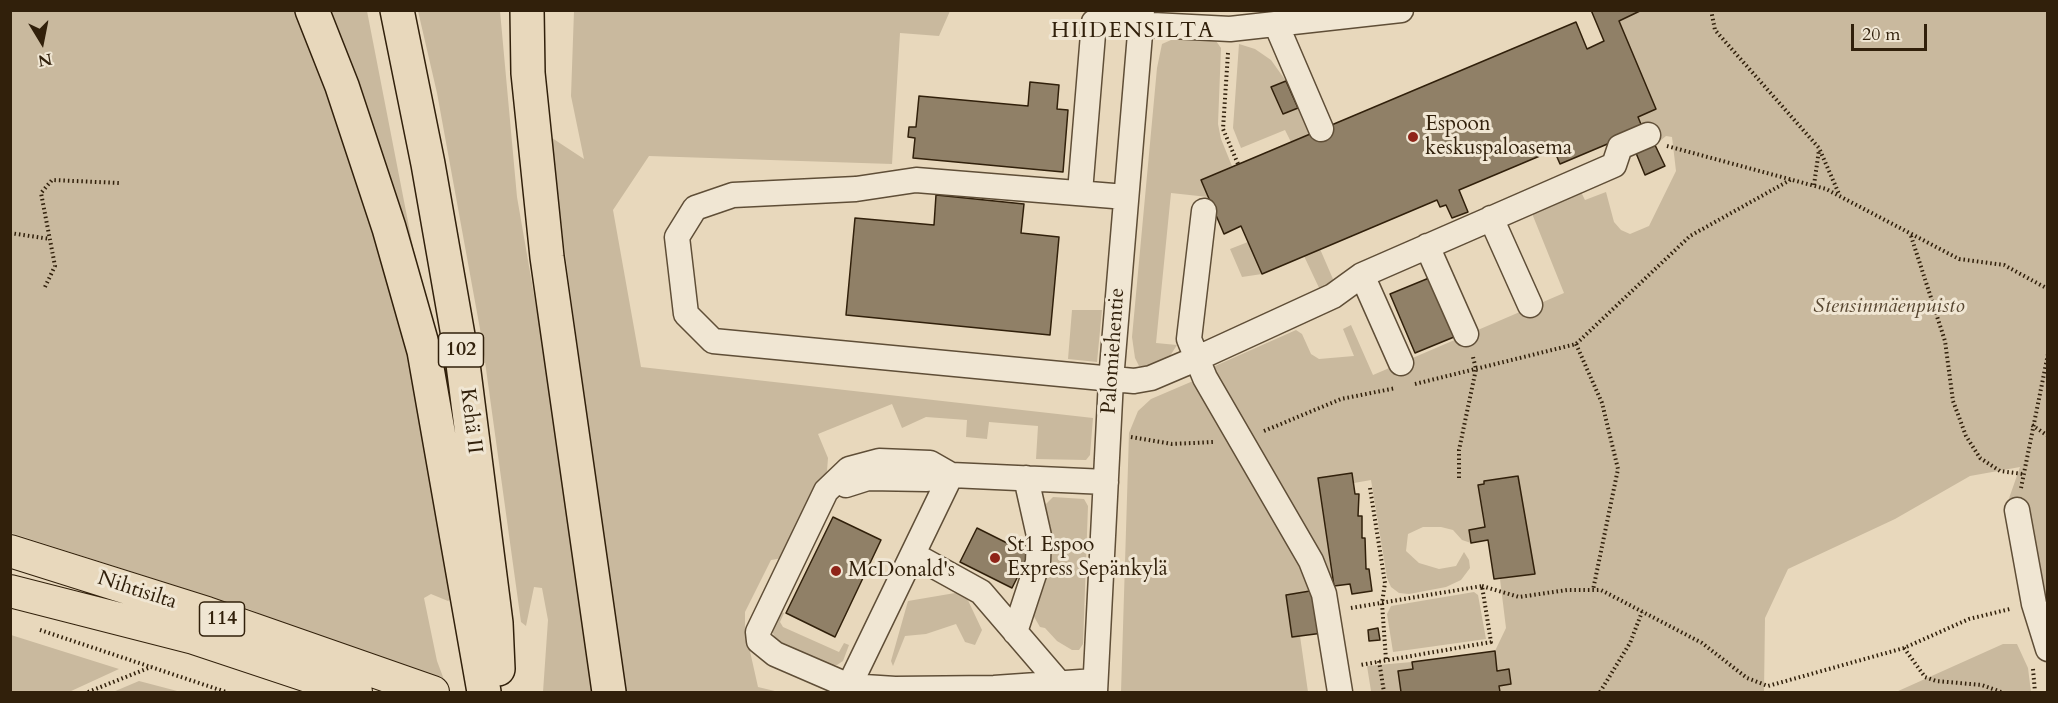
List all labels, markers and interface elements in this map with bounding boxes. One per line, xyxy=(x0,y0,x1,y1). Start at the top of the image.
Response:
north arrow xyxy=(12,12,72,72)
scale bar xyxy=(1854,12,1930,50)
district label: HIIDENSILTA xyxy=(1051,19,1215,45)
text: 20 m xyxy=(1862,22,1901,47)
text: N xyxy=(36,48,54,72)
place label: Espoon keskuspaloasema xyxy=(1425,112,1572,162)
marker: Espoon keskuspaloasema xyxy=(1406,130,1420,144)
street label: Palomiehentie xyxy=(1097,287,1131,415)
park label: Stensinmäenpuisto xyxy=(1813,294,1965,320)
road number: 102 xyxy=(438,333,484,367)
street label: Kehä II xyxy=(453,387,487,455)
place label: St1 Espoo Express Sepänkylä xyxy=(1007,533,1168,583)
marker: St1 Espoo Express Sepänkylä xyxy=(988,551,1002,565)
place label: McDonald's xyxy=(848,558,955,584)
marker: McDonald's xyxy=(829,564,843,578)
street label: Nihtisilta xyxy=(94,566,180,616)
road number: 114 xyxy=(200,602,244,636)

